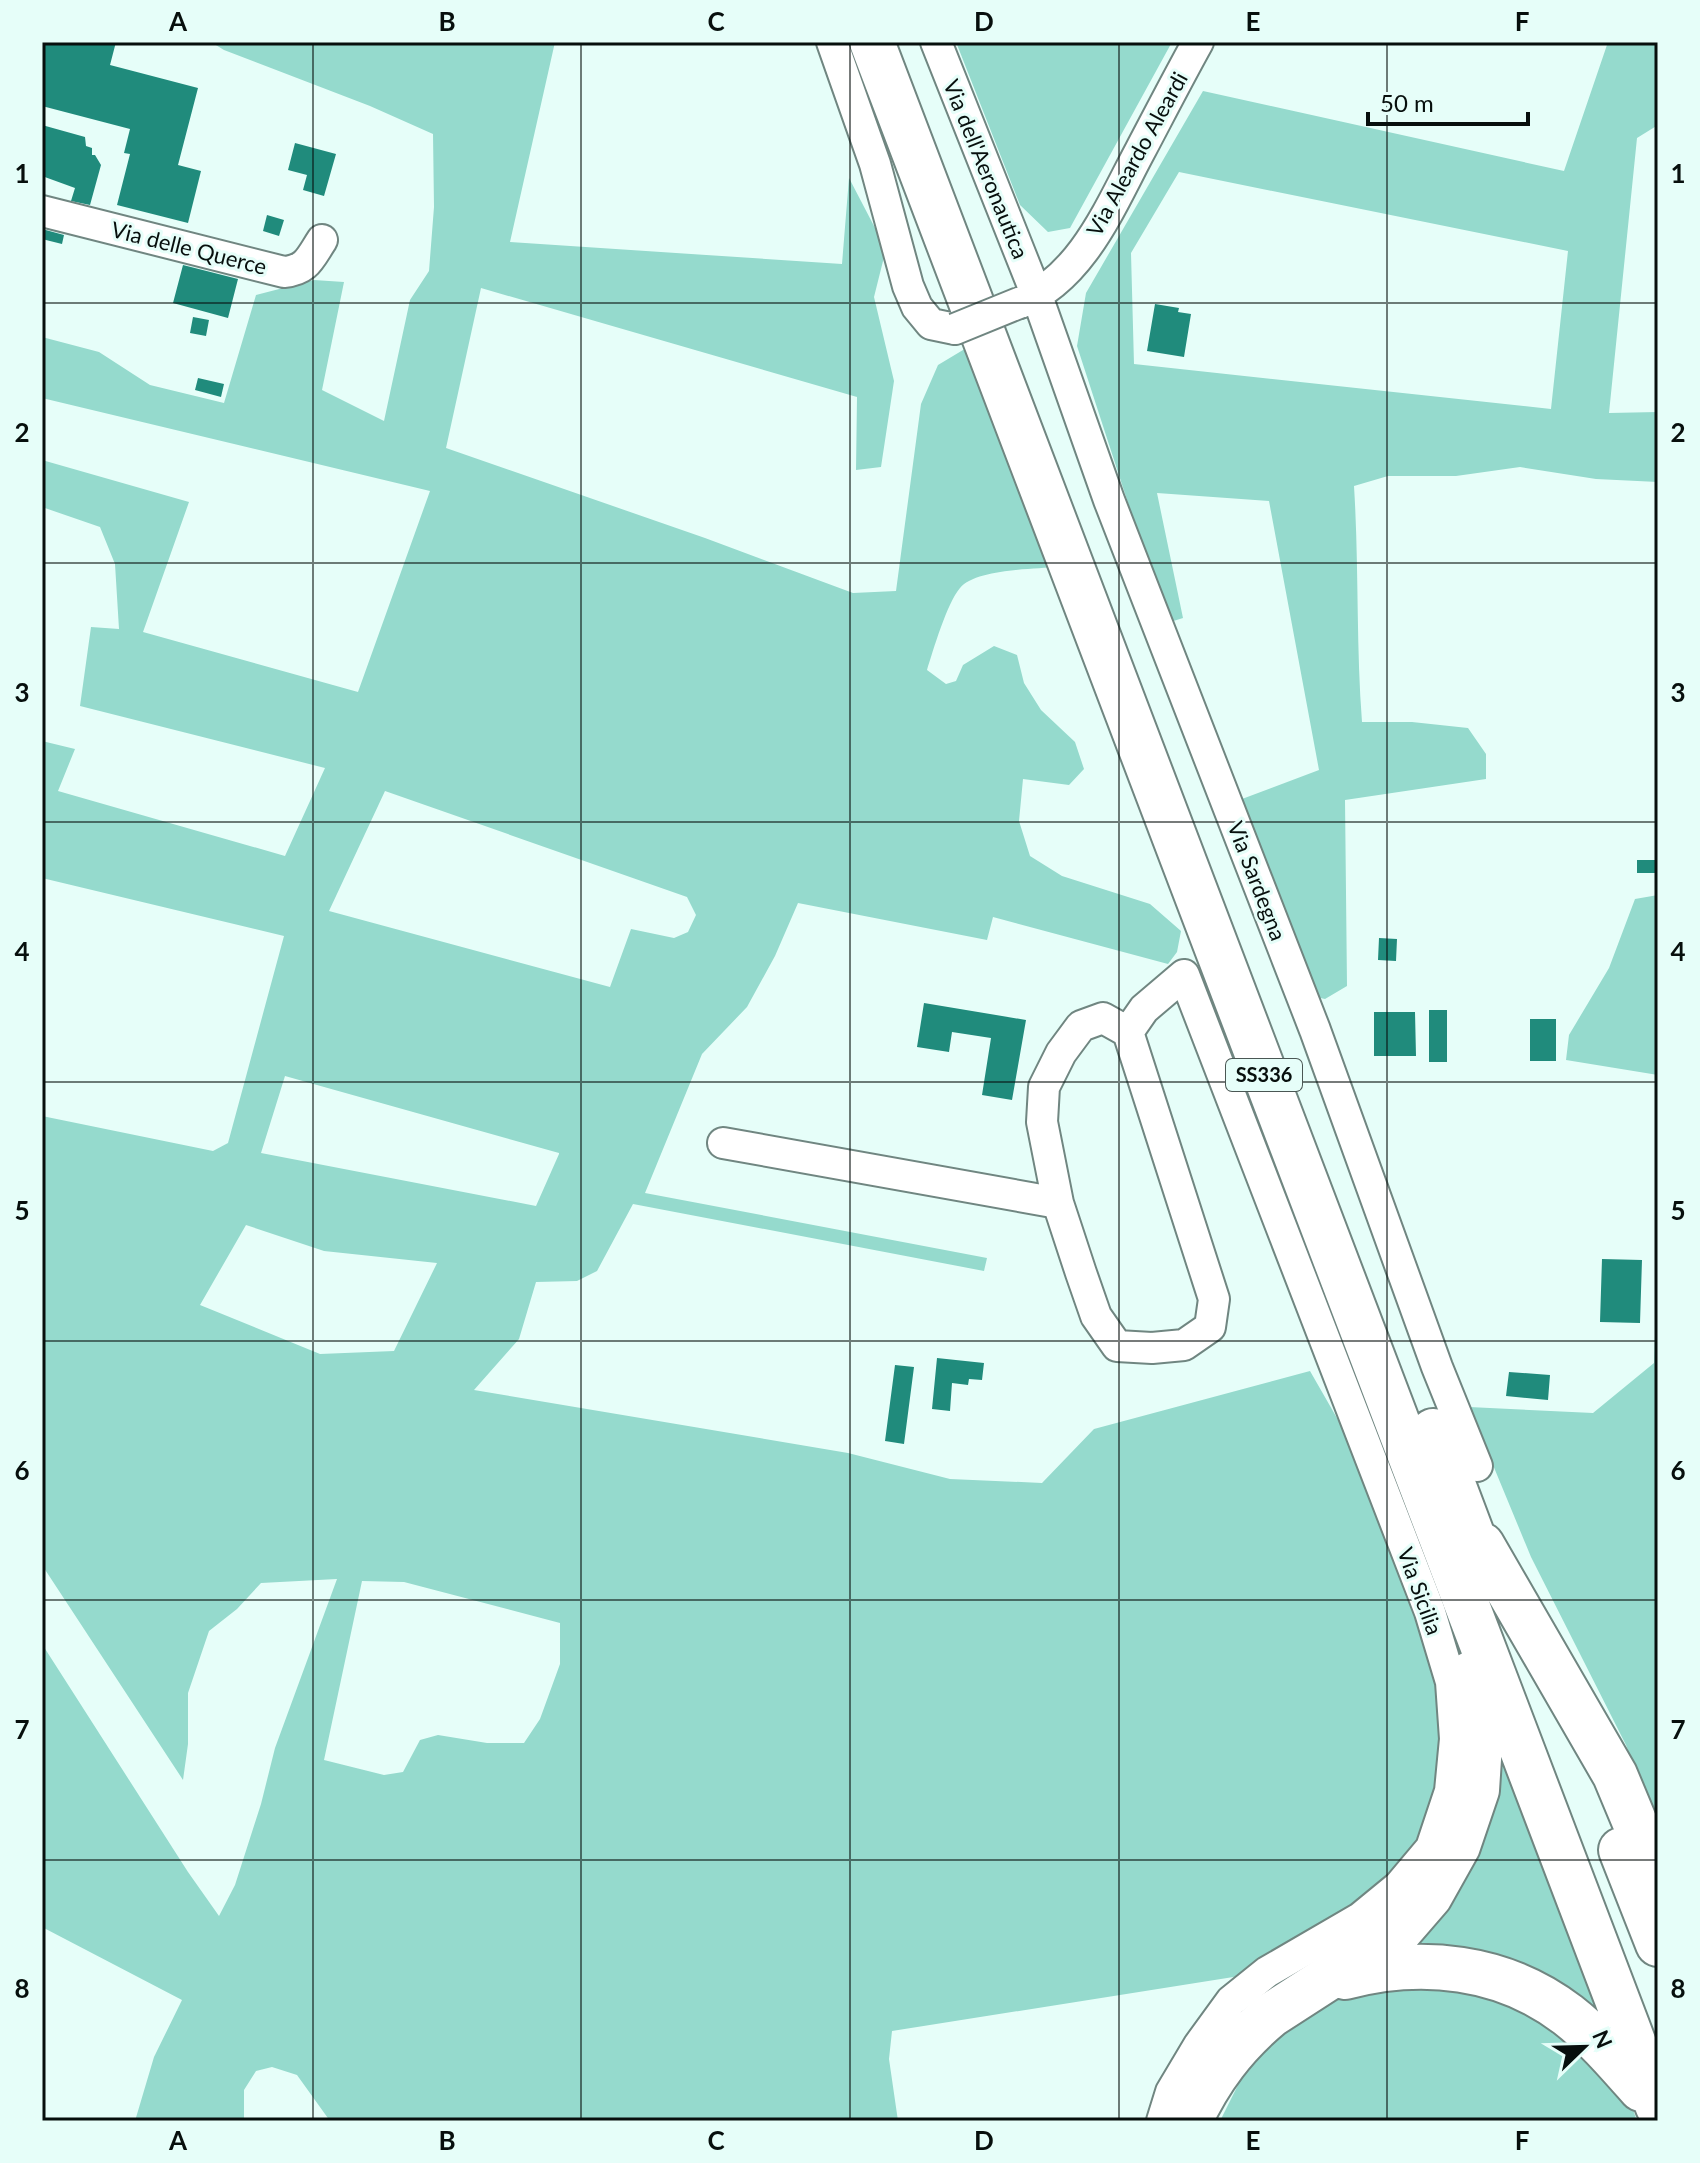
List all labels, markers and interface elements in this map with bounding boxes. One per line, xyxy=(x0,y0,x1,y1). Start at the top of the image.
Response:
text: A xyxy=(168,5,188,37)
text: B xyxy=(438,5,456,37)
text: C xyxy=(707,5,725,37)
text: D xyxy=(974,5,994,37)
text: E xyxy=(1246,5,1260,37)
text: F xyxy=(1515,5,1529,37)
street label: Via Aleardo Aleardi xyxy=(1080,67,1193,241)
street label: Via dell'Aeronautica xyxy=(938,75,1035,262)
scale bar xyxy=(1368,76,1528,126)
text: 50 m xyxy=(1380,88,1434,117)
text: 1 xyxy=(14,157,30,189)
text: 1 xyxy=(1670,157,1686,189)
street label: Via delle Querce xyxy=(109,215,270,280)
text: 2 xyxy=(14,416,30,448)
text: 2 xyxy=(1670,416,1686,448)
text: 3 xyxy=(14,676,30,708)
text: 3 xyxy=(1670,676,1686,708)
street label: Via Sardegna xyxy=(1222,817,1293,944)
text: 4 xyxy=(14,935,30,967)
text: 4 xyxy=(1670,935,1686,967)
road number: SS336 xyxy=(1226,1059,1302,1091)
text: 5 xyxy=(14,1194,30,1226)
text: 5 xyxy=(1670,1194,1686,1226)
text: 6 xyxy=(14,1454,30,1486)
text: 6 xyxy=(1670,1454,1686,1486)
street label: Via Sicilia xyxy=(1392,1543,1449,1638)
text: 7 xyxy=(14,1713,30,1745)
text: 7 xyxy=(1670,1713,1686,1745)
text: 8 xyxy=(14,1972,30,2004)
text: 8 xyxy=(1670,1972,1686,2004)
north arrow xyxy=(1544,2007,1624,2087)
text: N xyxy=(1587,2026,1619,2052)
text: A xyxy=(168,2124,188,2156)
text: B xyxy=(438,2124,456,2156)
text: C xyxy=(707,2124,725,2156)
text: D xyxy=(974,2124,994,2156)
text: E xyxy=(1246,2124,1260,2156)
text: F xyxy=(1515,2124,1529,2156)

